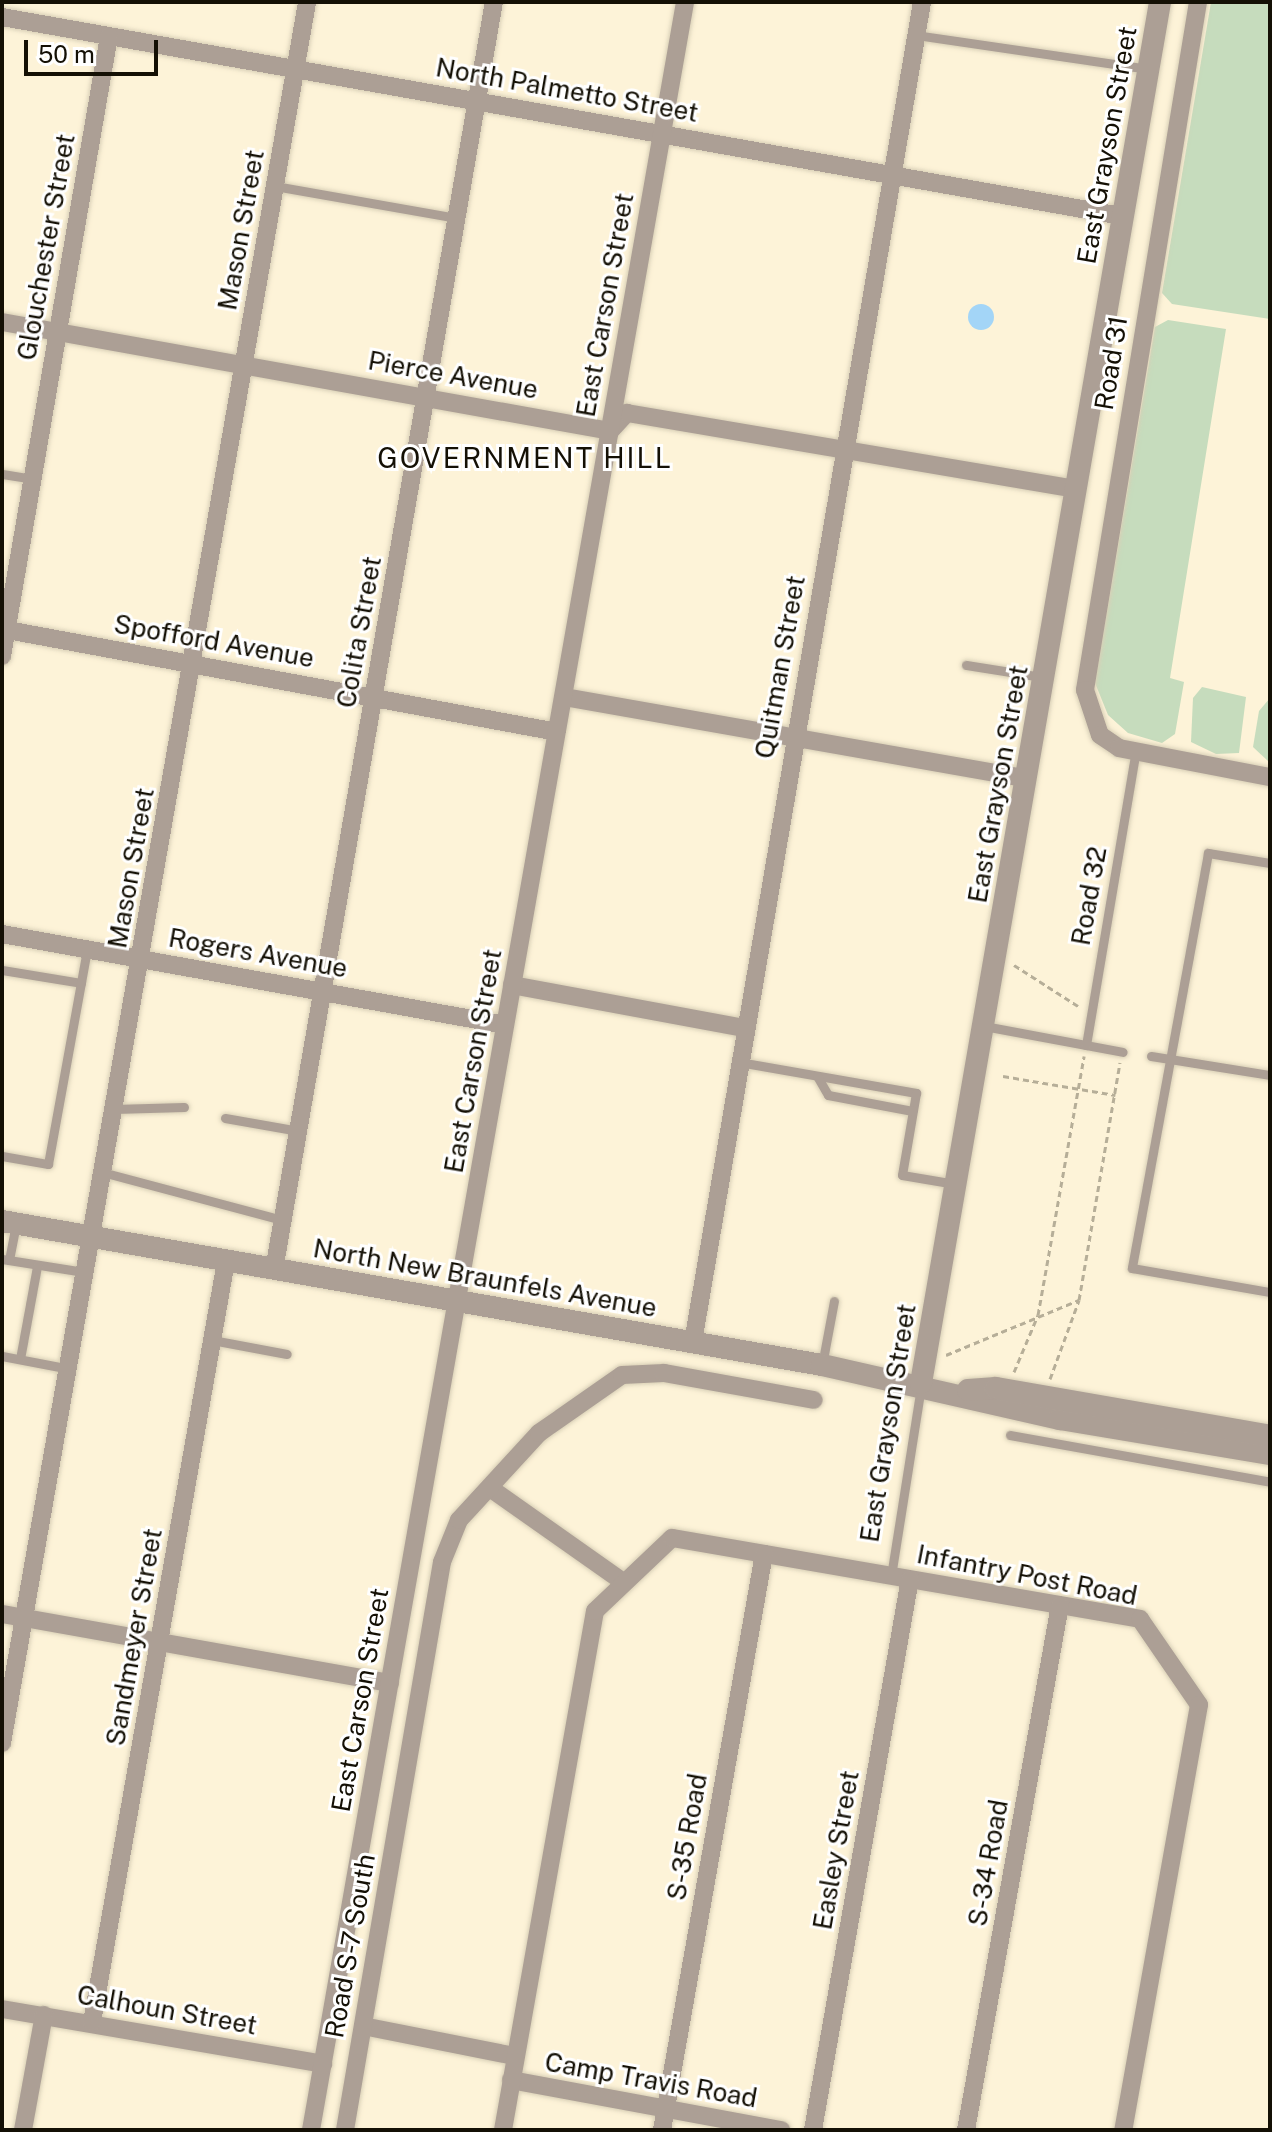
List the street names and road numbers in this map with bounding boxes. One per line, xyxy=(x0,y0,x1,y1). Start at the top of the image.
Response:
street label: East Grayson Street xyxy=(1071,24,1143,266)
street label: North Palmetto Street xyxy=(433,52,701,128)
street label: Glouchester Street xyxy=(11,131,81,363)
street label: Mason Street xyxy=(212,147,270,313)
street label: East Carson Street xyxy=(570,191,640,419)
street label: Road 31 xyxy=(1088,314,1134,412)
street label: Pierce Avenue xyxy=(366,345,540,405)
street label: Colita Street xyxy=(330,554,388,710)
street label: Quitman Street xyxy=(749,573,811,761)
street label: Spofford Avenue xyxy=(112,608,316,674)
street label: East Grayson Street xyxy=(962,663,1034,905)
street label: Mason Street xyxy=(102,785,160,951)
street label: Road 32 xyxy=(1065,844,1113,948)
street label: Rogers Avenue xyxy=(166,922,350,984)
street label: East Carson Street xyxy=(438,947,508,1175)
street label: North New Braunfels Avenue xyxy=(311,1232,659,1324)
street label: East Grayson Street xyxy=(854,1302,922,1544)
street label: Sandmeyer Street xyxy=(100,1526,168,1748)
street label: Infantry Post Road xyxy=(914,1538,1140,1612)
street label: East Carson Street xyxy=(325,1586,395,1814)
street label: Easley Street xyxy=(807,1768,865,1932)
street label: S-35 Road xyxy=(661,1771,713,1903)
street label: S-34 Road xyxy=(962,1797,1014,1929)
street label: Road S-7 South xyxy=(318,1852,382,2040)
street label: Calhoun Street xyxy=(75,1979,259,2041)
street label: Camp Travis Road xyxy=(542,2046,760,2114)

